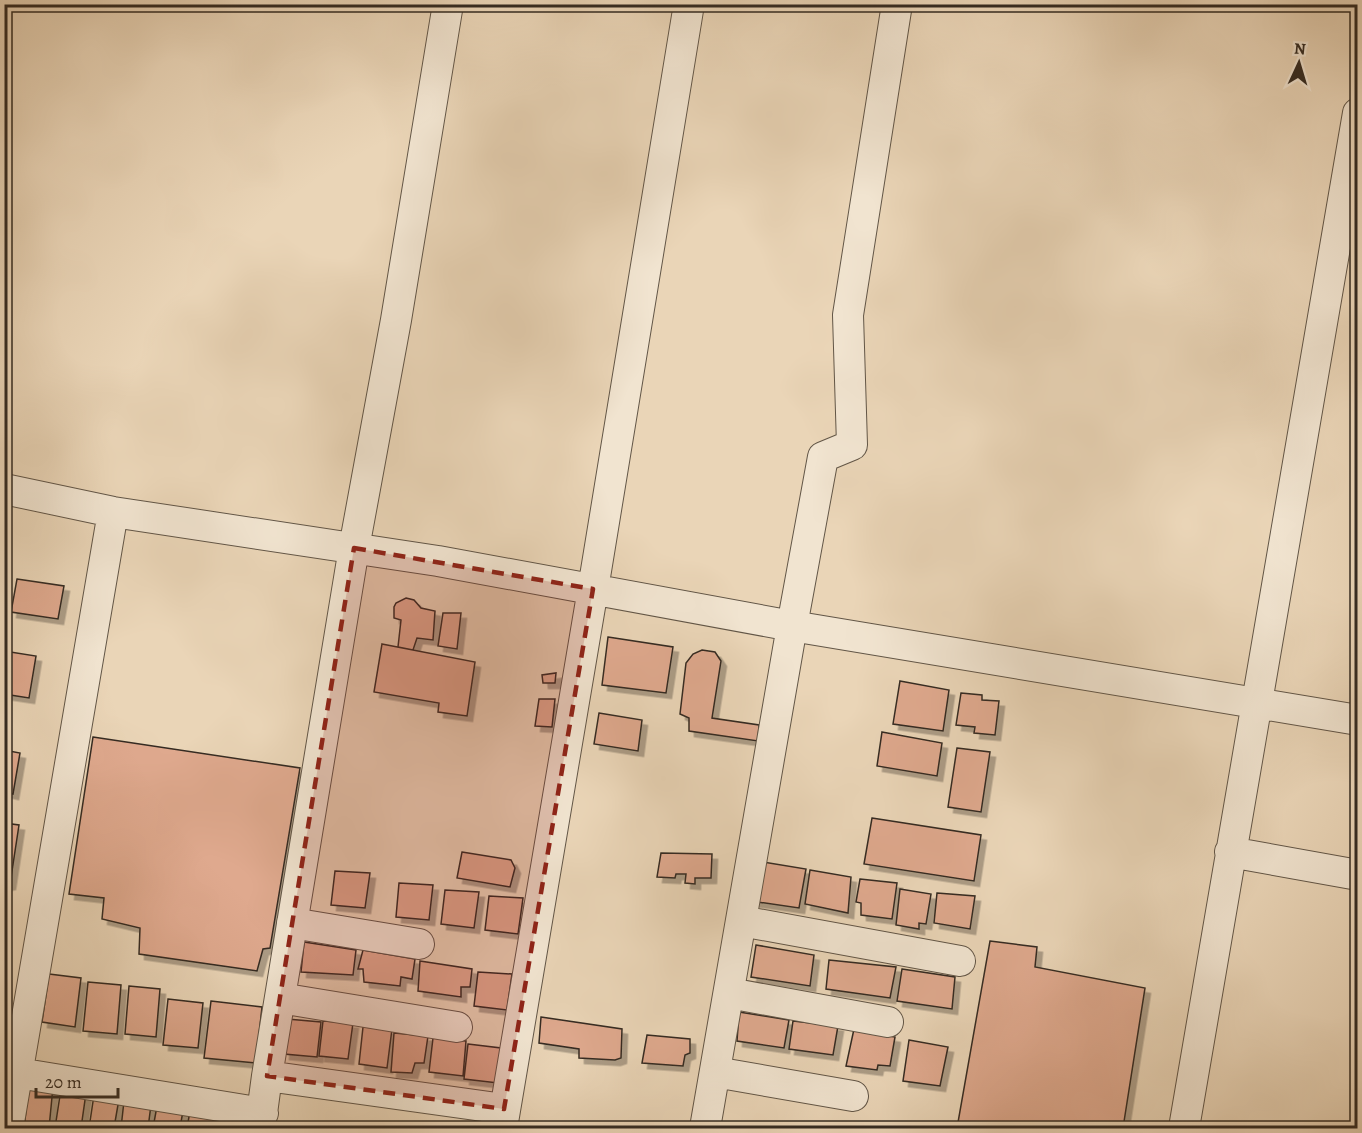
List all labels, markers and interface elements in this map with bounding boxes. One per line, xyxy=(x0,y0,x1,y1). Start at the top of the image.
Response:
north arrow xyxy=(1269,33,1329,93)
text: N xyxy=(1293,38,1307,60)
scale bar xyxy=(36,1061,118,1099)
text: 20 m xyxy=(45,1070,82,1094)

